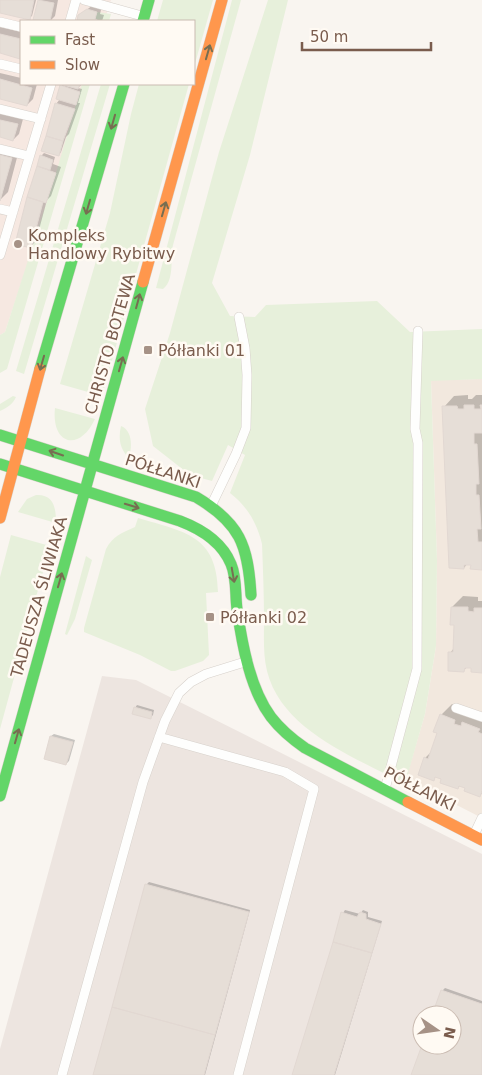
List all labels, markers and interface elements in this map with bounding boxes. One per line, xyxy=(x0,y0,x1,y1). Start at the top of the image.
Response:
legend xyxy=(20,20,195,85)
scale bar xyxy=(302,20,431,52)
text: 50 m xyxy=(310,28,348,46)
text: Fast xyxy=(65,31,95,49)
one-way arrow xyxy=(203,45,213,61)
text: Slow xyxy=(65,56,100,74)
one-way arrow xyxy=(108,114,117,130)
one-way arrow xyxy=(82,199,92,215)
one-way arrow xyxy=(160,201,170,217)
place label: Kompleks Handlowy Rybitwy xyxy=(28,226,175,263)
marker: Kompleks Handlowy Rybitwy xyxy=(12,238,24,250)
street label: CHRISTO BOTEWA xyxy=(81,271,139,417)
one-way arrow xyxy=(134,294,144,310)
place label: Półłanki 01 xyxy=(158,341,245,360)
marker: Półłanki 01 xyxy=(142,344,154,356)
one-way arrow xyxy=(36,355,46,371)
one-way arrow xyxy=(116,356,126,372)
one-way arrow xyxy=(49,448,64,457)
street label: PÓŁŁANKI xyxy=(123,450,203,492)
one-way arrow xyxy=(123,502,139,511)
street label: TADEUSZA ŚLIWIAKA xyxy=(7,514,71,681)
one-way arrow xyxy=(229,567,239,583)
one-way arrow xyxy=(56,572,66,588)
place label: Półłanki 02 xyxy=(220,608,307,627)
marker: Półłanki 02 xyxy=(204,611,216,623)
one-way arrow xyxy=(12,729,22,745)
street label: PÓŁŁANKI xyxy=(381,763,459,815)
north arrow xyxy=(412,1005,462,1055)
text: N xyxy=(441,1025,459,1040)

